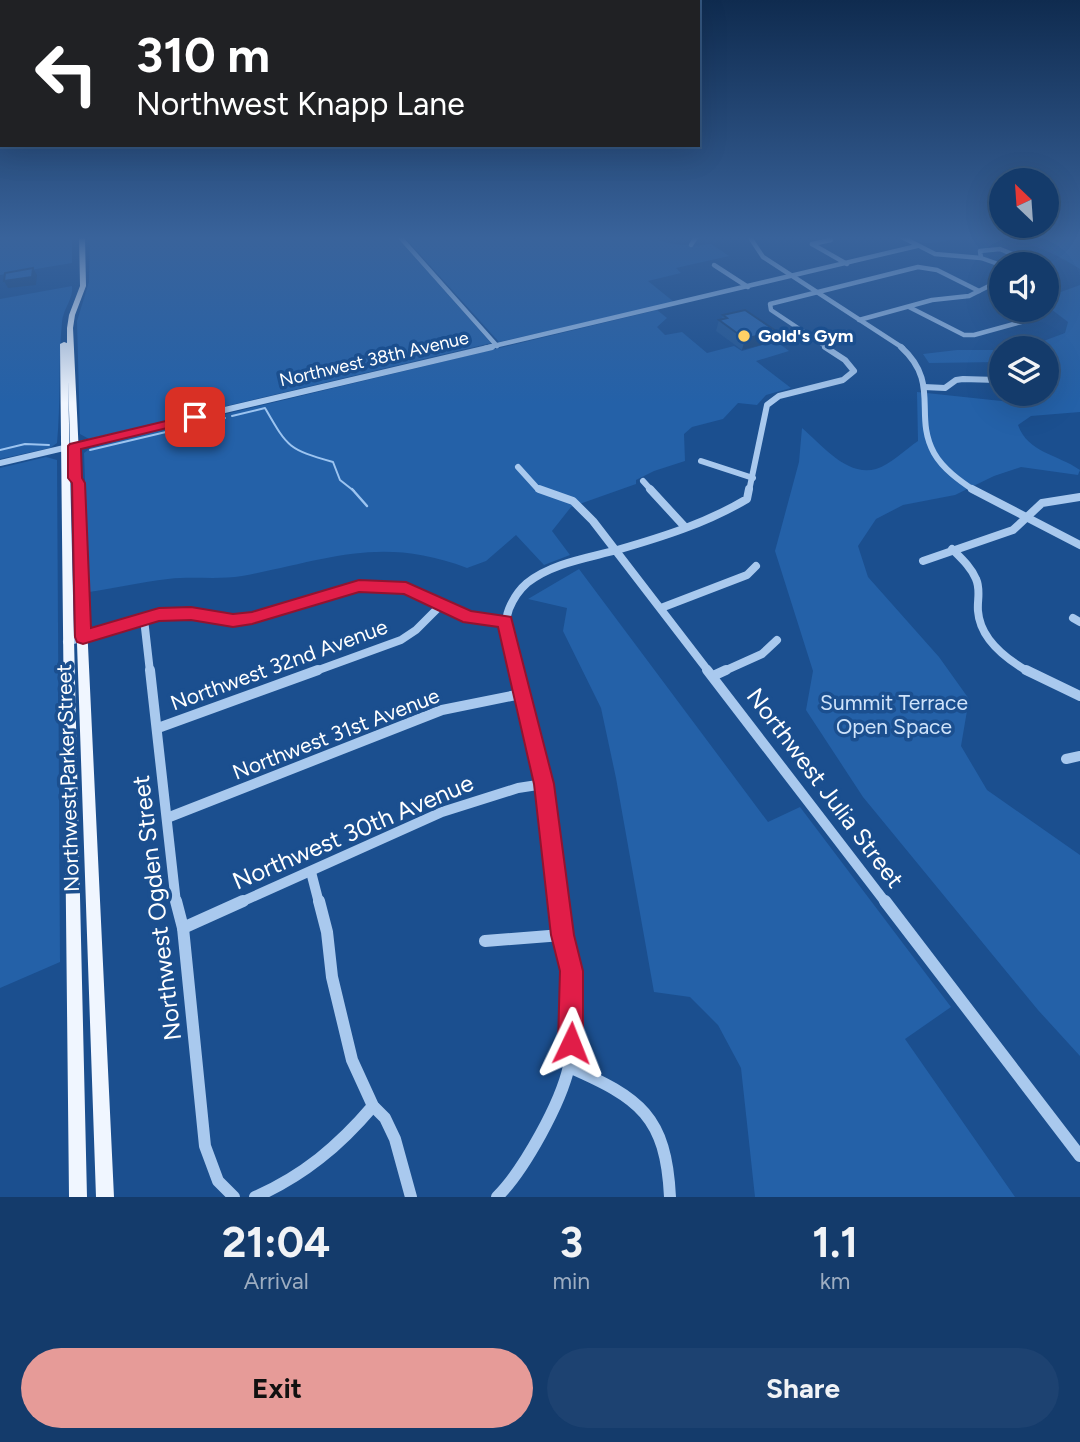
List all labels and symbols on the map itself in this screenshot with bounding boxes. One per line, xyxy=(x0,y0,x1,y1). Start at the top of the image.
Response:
north arrow xyxy=(989,168,1059,238)
place label: Gold's Gym xyxy=(758,325,854,347)
street label: Northwest 38th Avenue xyxy=(277,326,471,391)
marker: Gold's Gym xyxy=(736,328,752,344)
pin xyxy=(165,387,225,447)
street label: Northwest 32nd Avenue xyxy=(167,614,391,715)
street label: Northwest Parker Street xyxy=(51,664,84,892)
street label: Northwest Julia Street xyxy=(741,682,910,893)
street label: Northwest 31st Avenue xyxy=(229,683,443,785)
park label: Summit Terrace Open Space xyxy=(820,690,968,739)
street label: Northwest 30th Avenue xyxy=(228,768,478,895)
street label: Northwest Ogden Street xyxy=(126,774,187,1042)
position arrow xyxy=(534,1006,608,1080)

